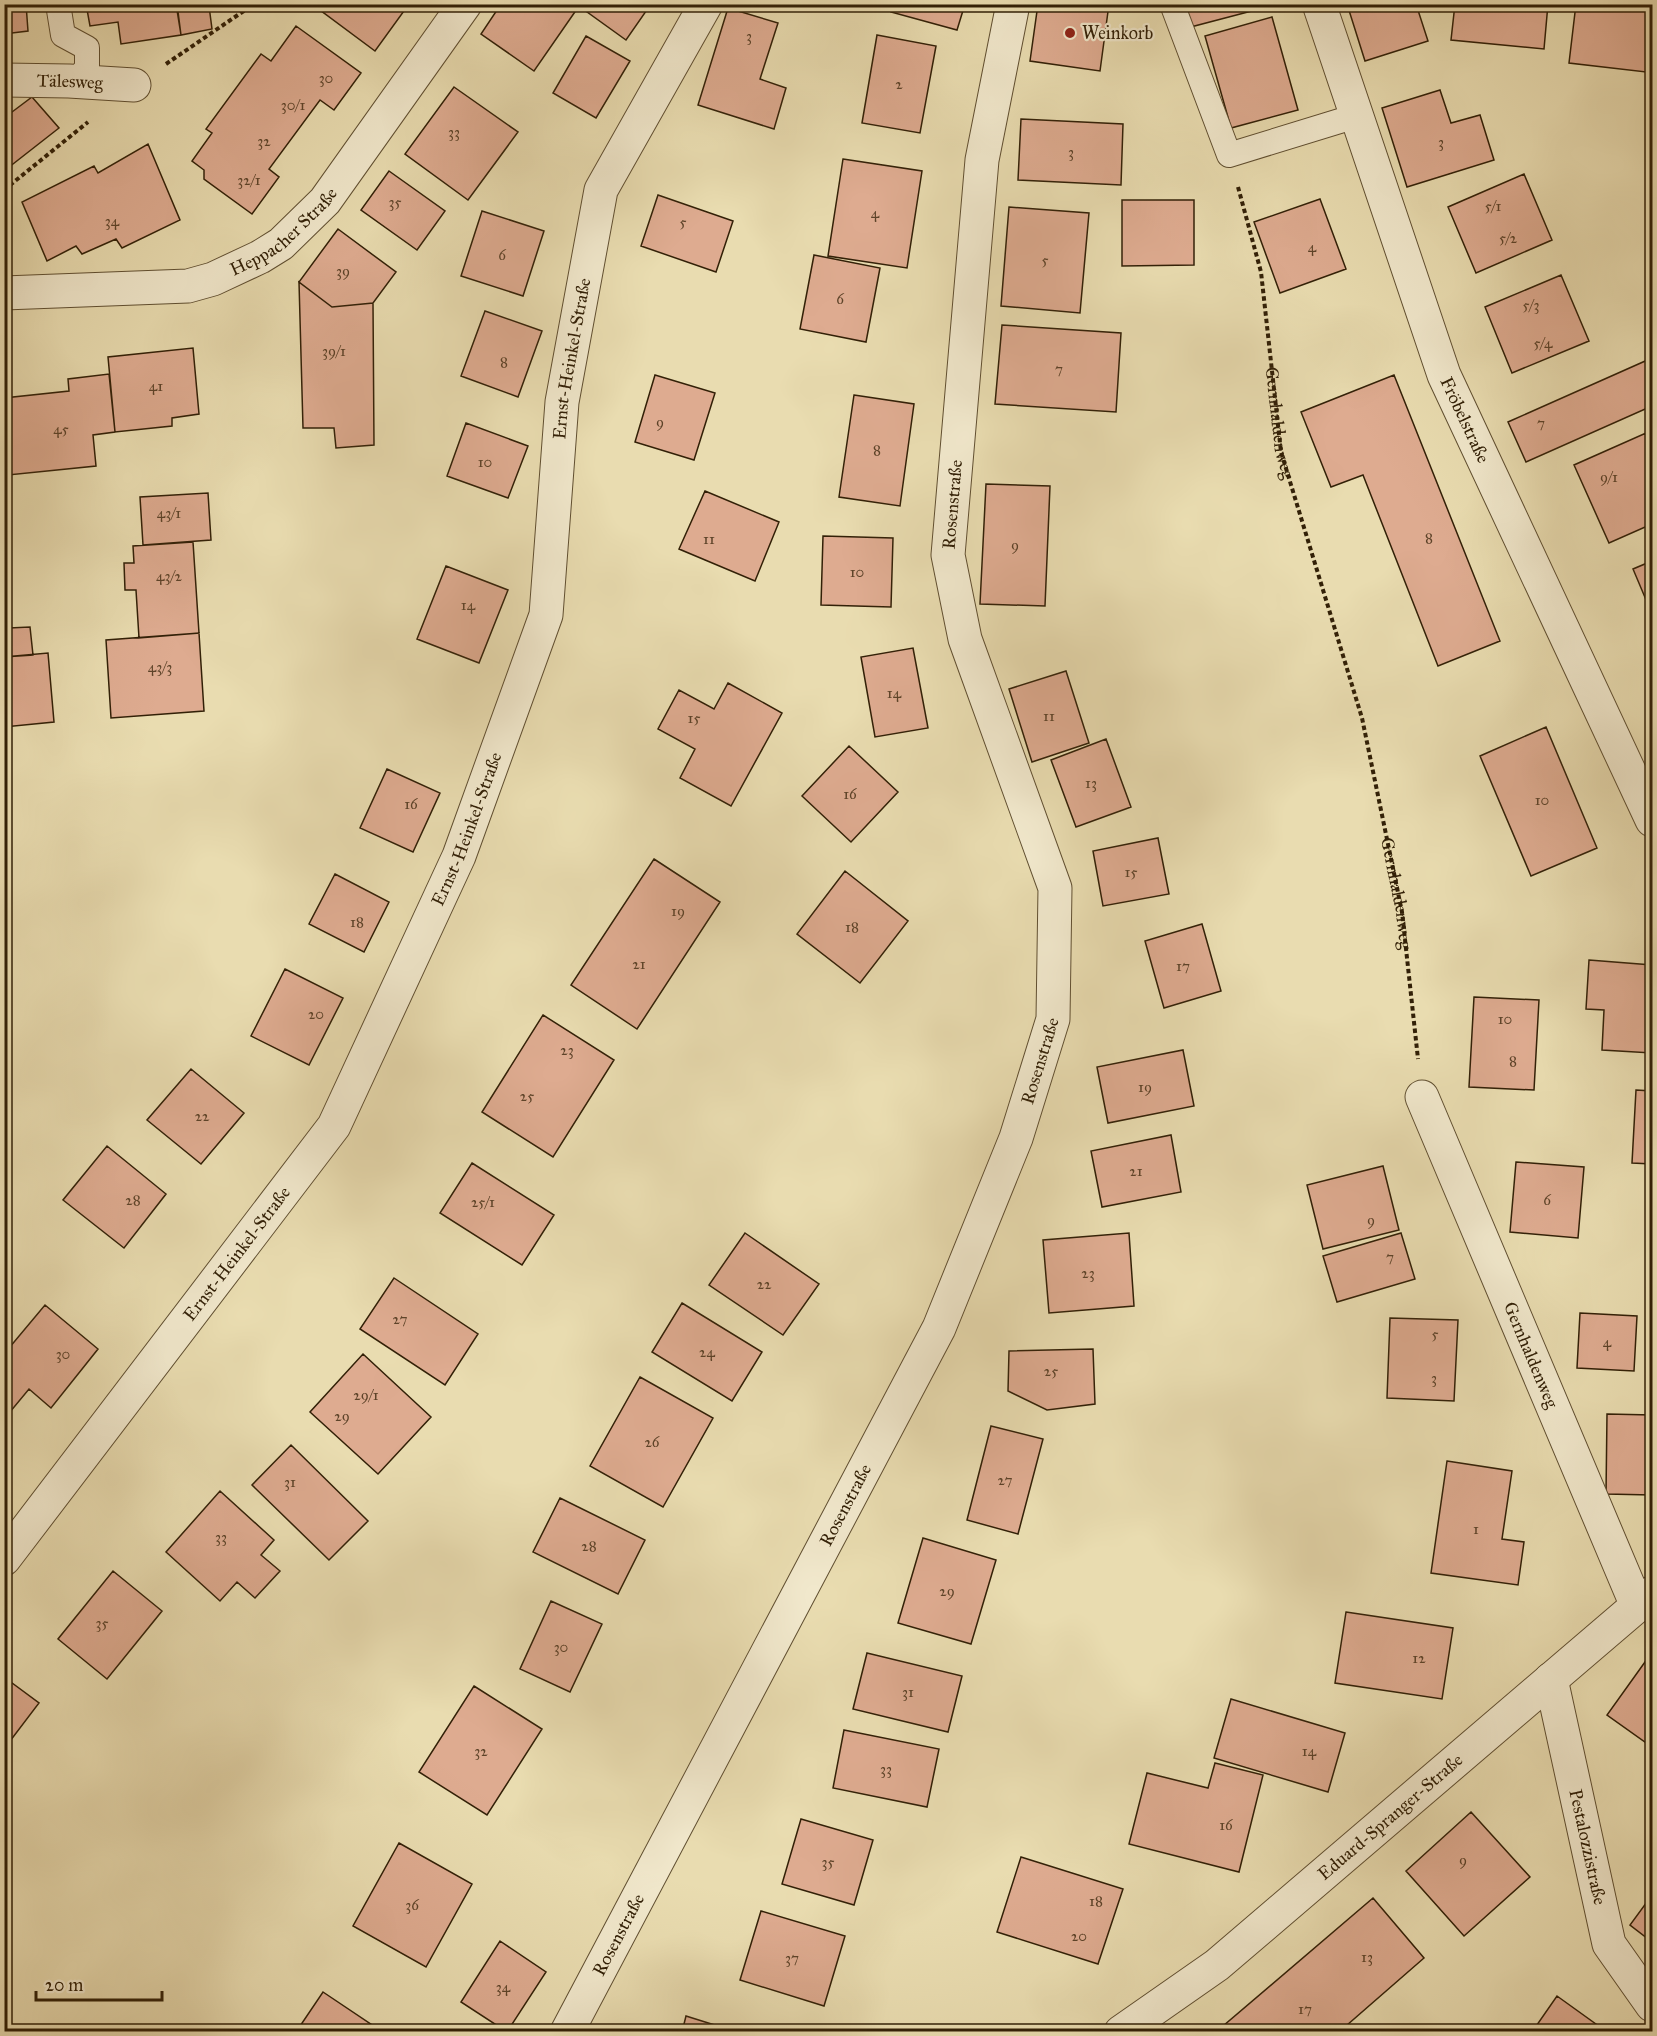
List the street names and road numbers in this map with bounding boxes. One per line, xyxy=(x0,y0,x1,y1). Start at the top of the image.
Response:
street label: Tälesweg xyxy=(37,70,104,95)
street label: Heppacher Straße xyxy=(226,183,342,281)
street label: Ernst-Heinkel-Straße xyxy=(548,276,596,440)
street label: Gernhaldenweg xyxy=(1261,366,1300,482)
street label: Fröbelstraße xyxy=(1435,373,1495,466)
street label: Rosenstraße xyxy=(938,459,967,550)
street label: Ernst-Heinkel-Straße xyxy=(427,749,507,909)
street label: Gernhaldenweg xyxy=(1376,835,1417,951)
street label: Rosenstraße xyxy=(1016,1015,1064,1107)
street label: Ernst-Heinkel-Straße xyxy=(179,1182,295,1325)
street label: Gernhaldenweg xyxy=(1499,1298,1563,1412)
street label: Rosenstraße xyxy=(815,1460,876,1550)
street label: Eduard-Spranger-Straße xyxy=(1313,1749,1467,1885)
street label: Pestalozzistraße xyxy=(1564,1787,1611,1907)
street label: Rosenstraße xyxy=(588,1890,649,1980)

